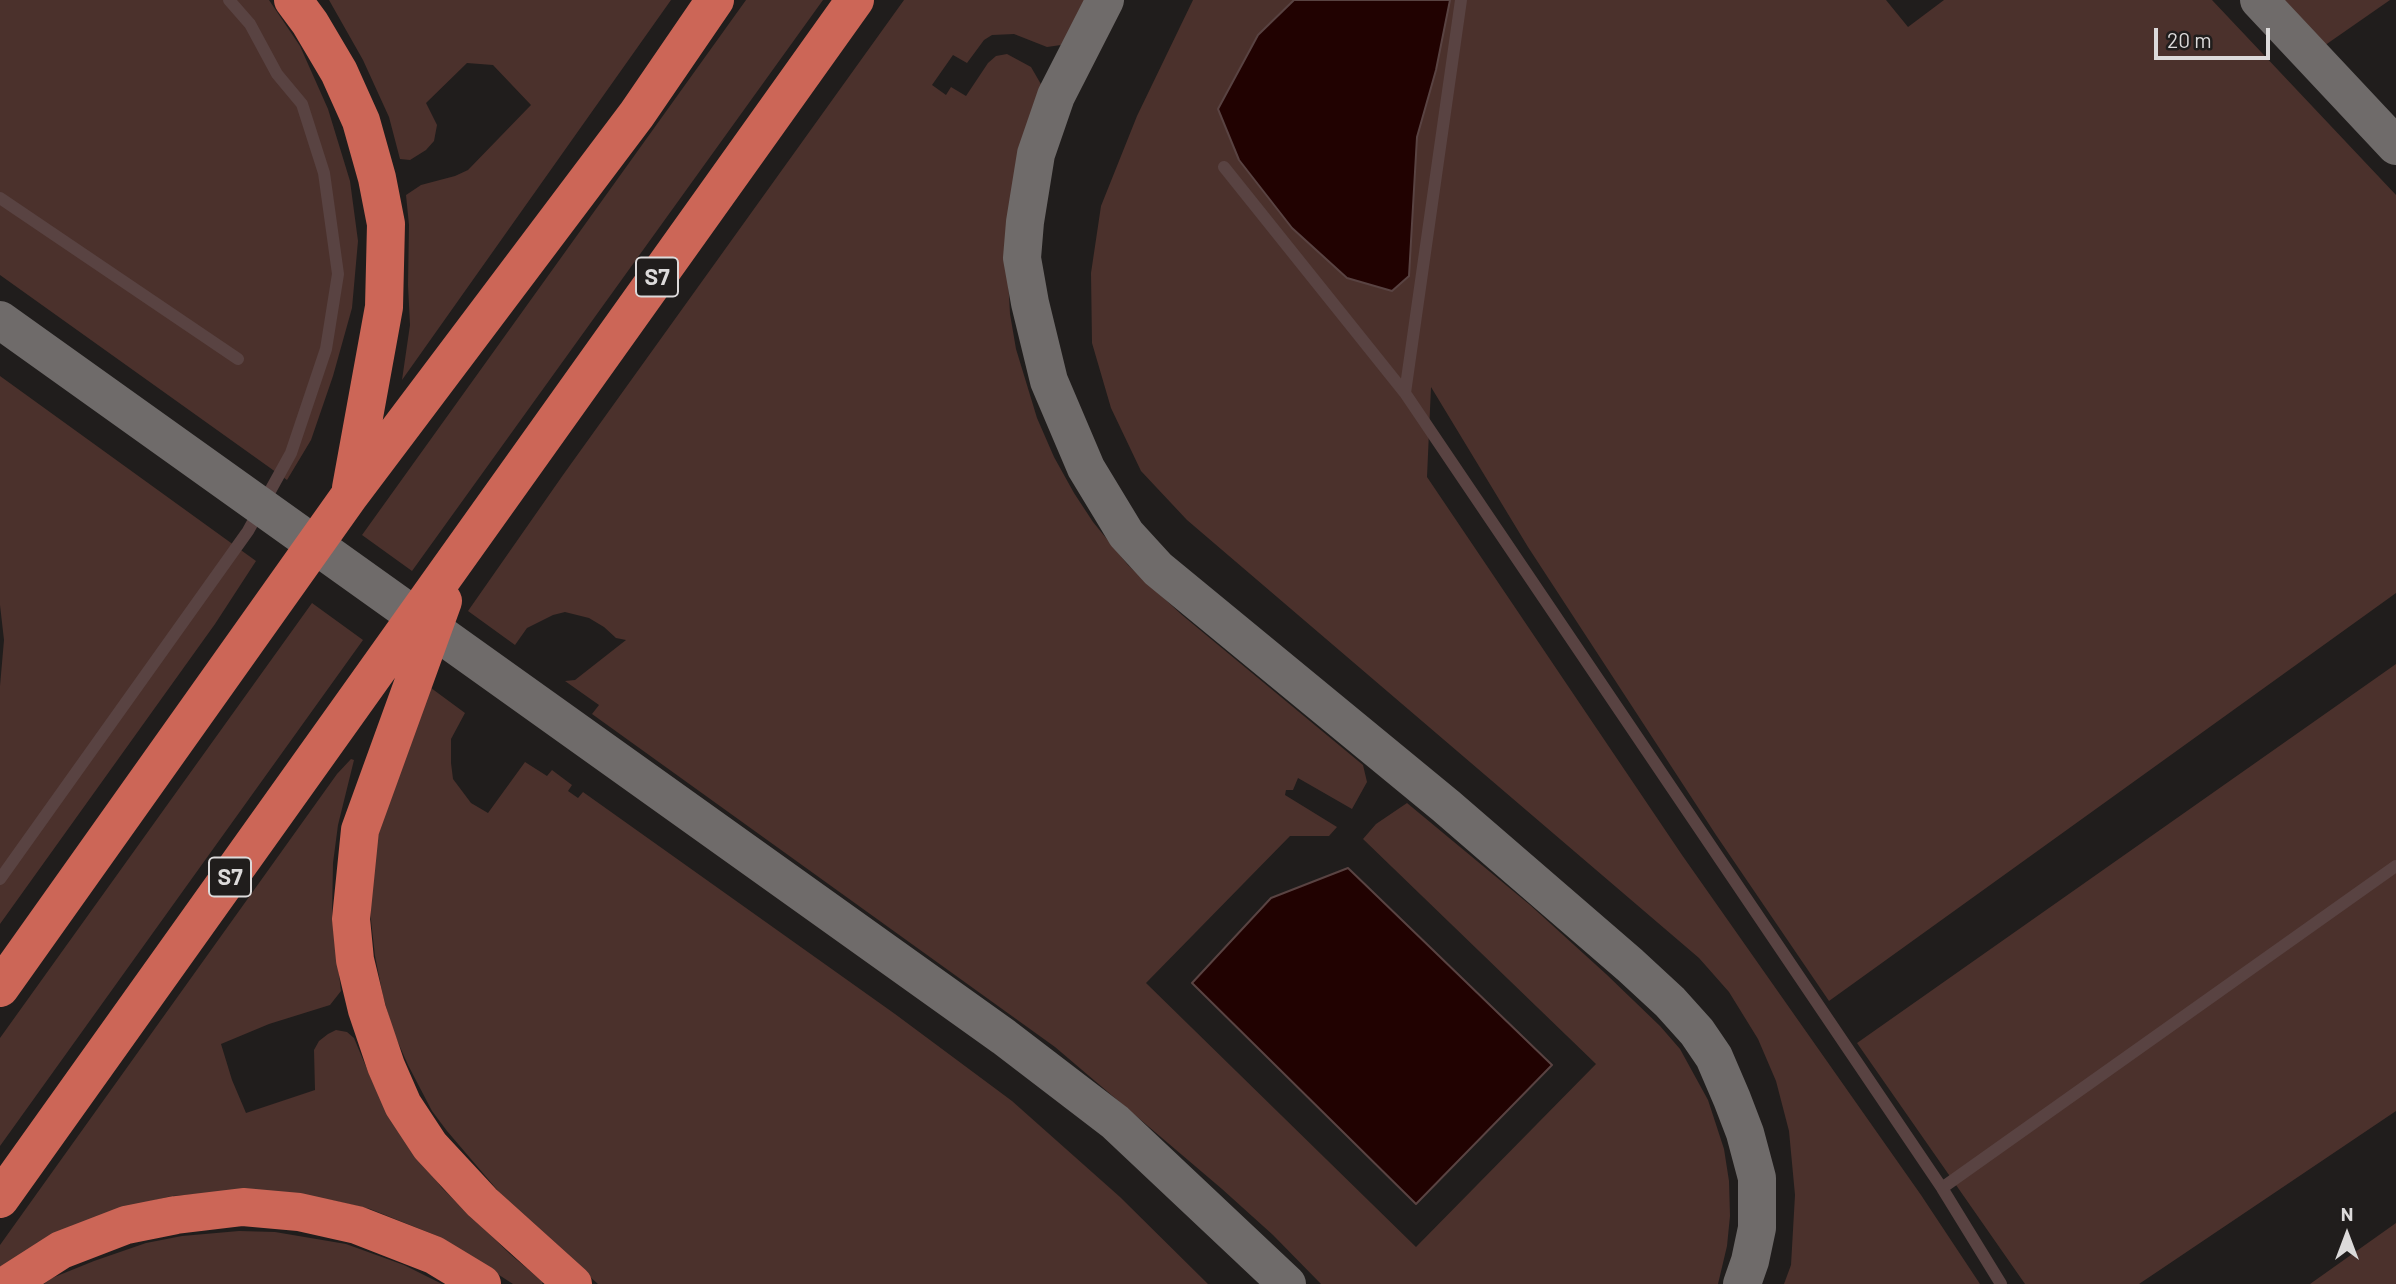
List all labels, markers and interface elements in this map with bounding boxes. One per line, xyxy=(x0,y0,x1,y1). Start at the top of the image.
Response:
scale bar xyxy=(2158,14,2274,58)
text: 20 m xyxy=(2167,27,2212,52)
road number: S7 xyxy=(636,258,678,296)
road number: S7 xyxy=(209,858,251,897)
north arrow xyxy=(2312,1200,2382,1270)
text: N xyxy=(2341,1202,2353,1225)

